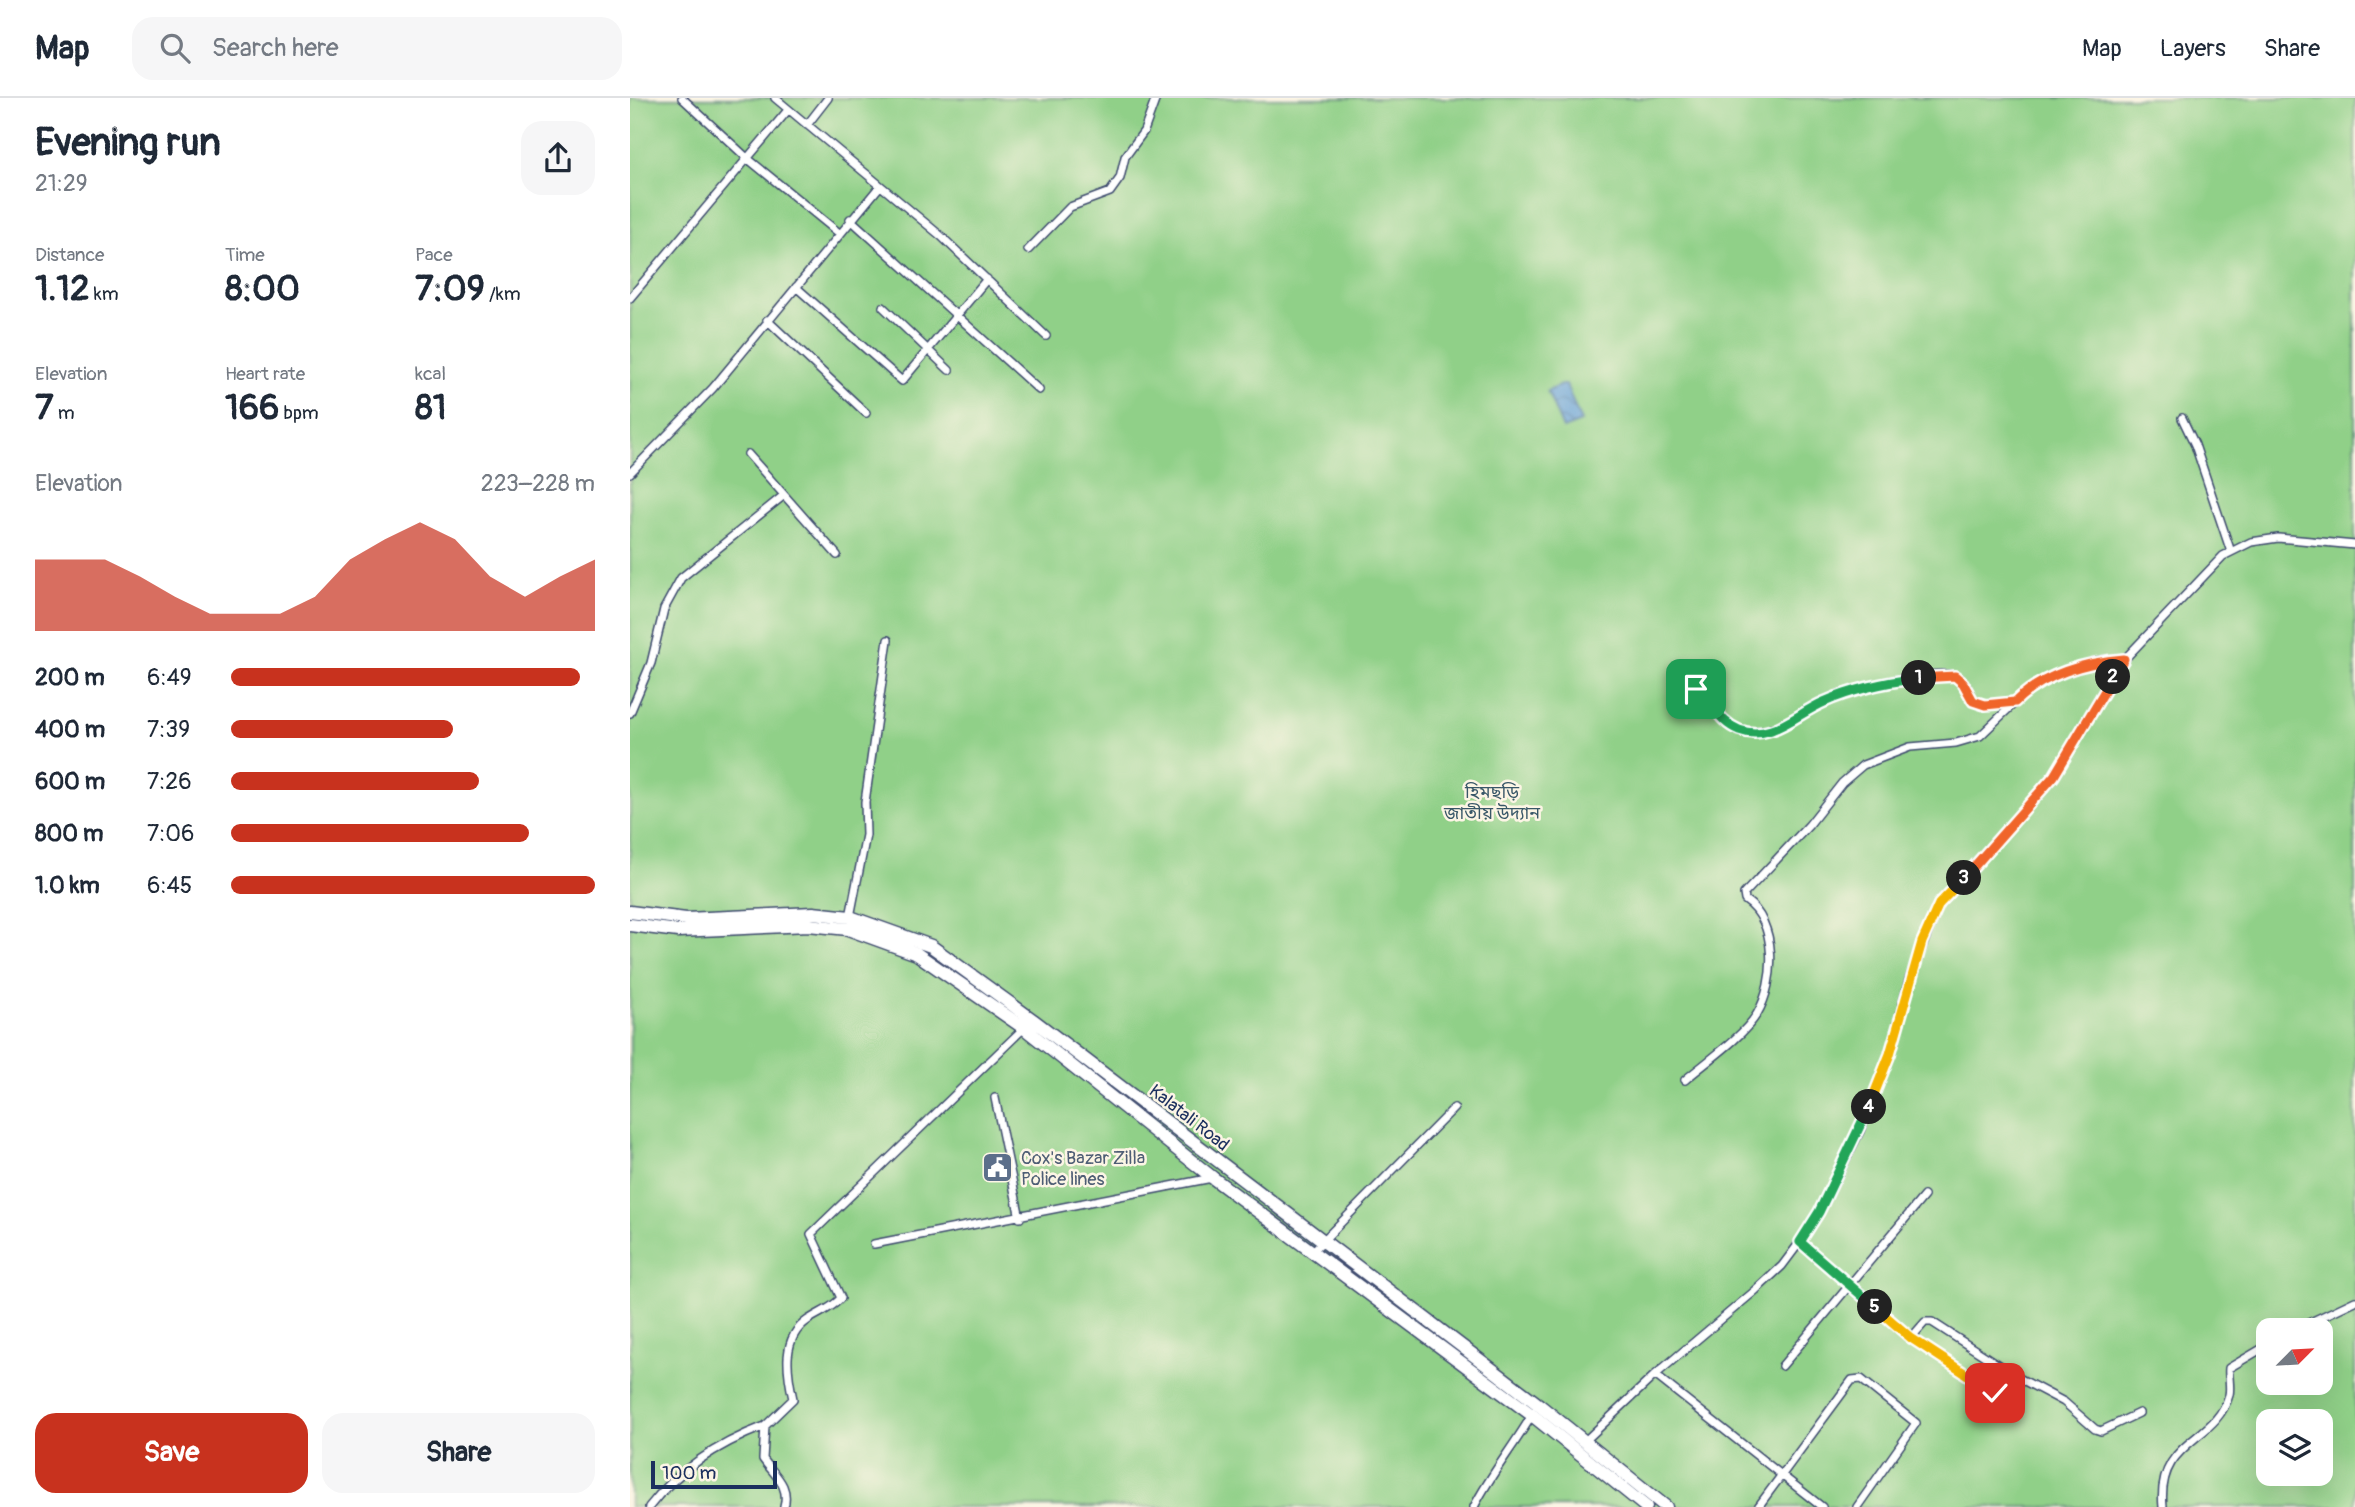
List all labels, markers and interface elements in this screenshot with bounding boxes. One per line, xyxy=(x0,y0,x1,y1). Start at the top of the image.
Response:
search box xyxy=(132,17,622,80)
text: Map xyxy=(35,28,90,69)
icon: search xyxy=(156,29,194,67)
text: Search here xyxy=(212,32,339,64)
text: Map xyxy=(2082,34,2122,63)
text: Layers xyxy=(2160,34,2226,63)
text: Share xyxy=(2264,34,2320,63)
text: Evening run xyxy=(35,119,221,167)
button: share xyxy=(521,121,595,195)
text: 21:29 xyxy=(35,169,88,198)
text: Distance xyxy=(35,243,104,267)
text: Time xyxy=(225,243,265,267)
text: Pace xyxy=(415,243,453,267)
text: 1.12 xyxy=(35,267,90,311)
text: 8:00 xyxy=(225,267,300,311)
text: 7:09 xyxy=(415,267,485,311)
text: km xyxy=(90,282,119,306)
text: /km xyxy=(485,282,521,306)
text: Elevation xyxy=(35,362,107,386)
text: Heart rate xyxy=(225,362,305,386)
text: kcal xyxy=(415,362,446,386)
text: 7 xyxy=(35,386,54,430)
text: 166 xyxy=(225,386,279,430)
text: 81 xyxy=(415,386,446,430)
text: m xyxy=(54,401,75,425)
text: bpm xyxy=(279,401,319,425)
text: Elevation xyxy=(35,469,123,498)
text: 223–228 m xyxy=(481,469,595,498)
pin xyxy=(1666,659,1726,719)
pin: 1 xyxy=(1902,660,1936,696)
pin: 2 xyxy=(2096,660,2130,694)
text: 200 m xyxy=(35,663,105,692)
text: 6:49 xyxy=(147,663,192,692)
text: 2 xyxy=(2107,664,2118,688)
text: 1 xyxy=(1915,665,1922,689)
icon: arrive xyxy=(1677,670,1715,708)
text: 400 m xyxy=(35,715,105,744)
text: 7:39 xyxy=(147,715,190,744)
text: 600 m xyxy=(35,767,105,796)
text: 7:26 xyxy=(147,767,192,796)
park label: হিমছড়ি জাতীয় উদ্যান xyxy=(1443,781,1541,825)
text: 800 m xyxy=(35,819,103,848)
text: 7:06 xyxy=(147,819,194,848)
pin: 3 xyxy=(1946,860,1982,896)
text: 3 xyxy=(1958,865,1969,889)
text: 1.0 km xyxy=(35,871,100,900)
text: 6:45 xyxy=(147,871,192,900)
street label: Kalatali Road xyxy=(1144,1079,1234,1157)
pin: 4 xyxy=(1852,1090,1886,1124)
text: 4 xyxy=(1863,1094,1874,1118)
place label: Cox's Bazar Zilla Police lines xyxy=(1021,1147,1145,1191)
public building icon: Cox's Bazar Zilla Police lines xyxy=(981,1151,1015,1185)
pin: 5 xyxy=(1858,1290,1892,1324)
text: 5 xyxy=(1869,1294,1880,1318)
north arrow xyxy=(2256,1318,2333,1395)
map controls xyxy=(2256,1318,2333,1486)
pin xyxy=(1965,1363,2025,1423)
icon: check xyxy=(1976,1374,2014,1412)
button: layers xyxy=(2256,1409,2333,1486)
button: Save xyxy=(35,1413,308,1493)
button: Share xyxy=(322,1413,595,1493)
scale bar xyxy=(651,1458,777,1490)
text: 100 m xyxy=(662,1461,716,1485)

